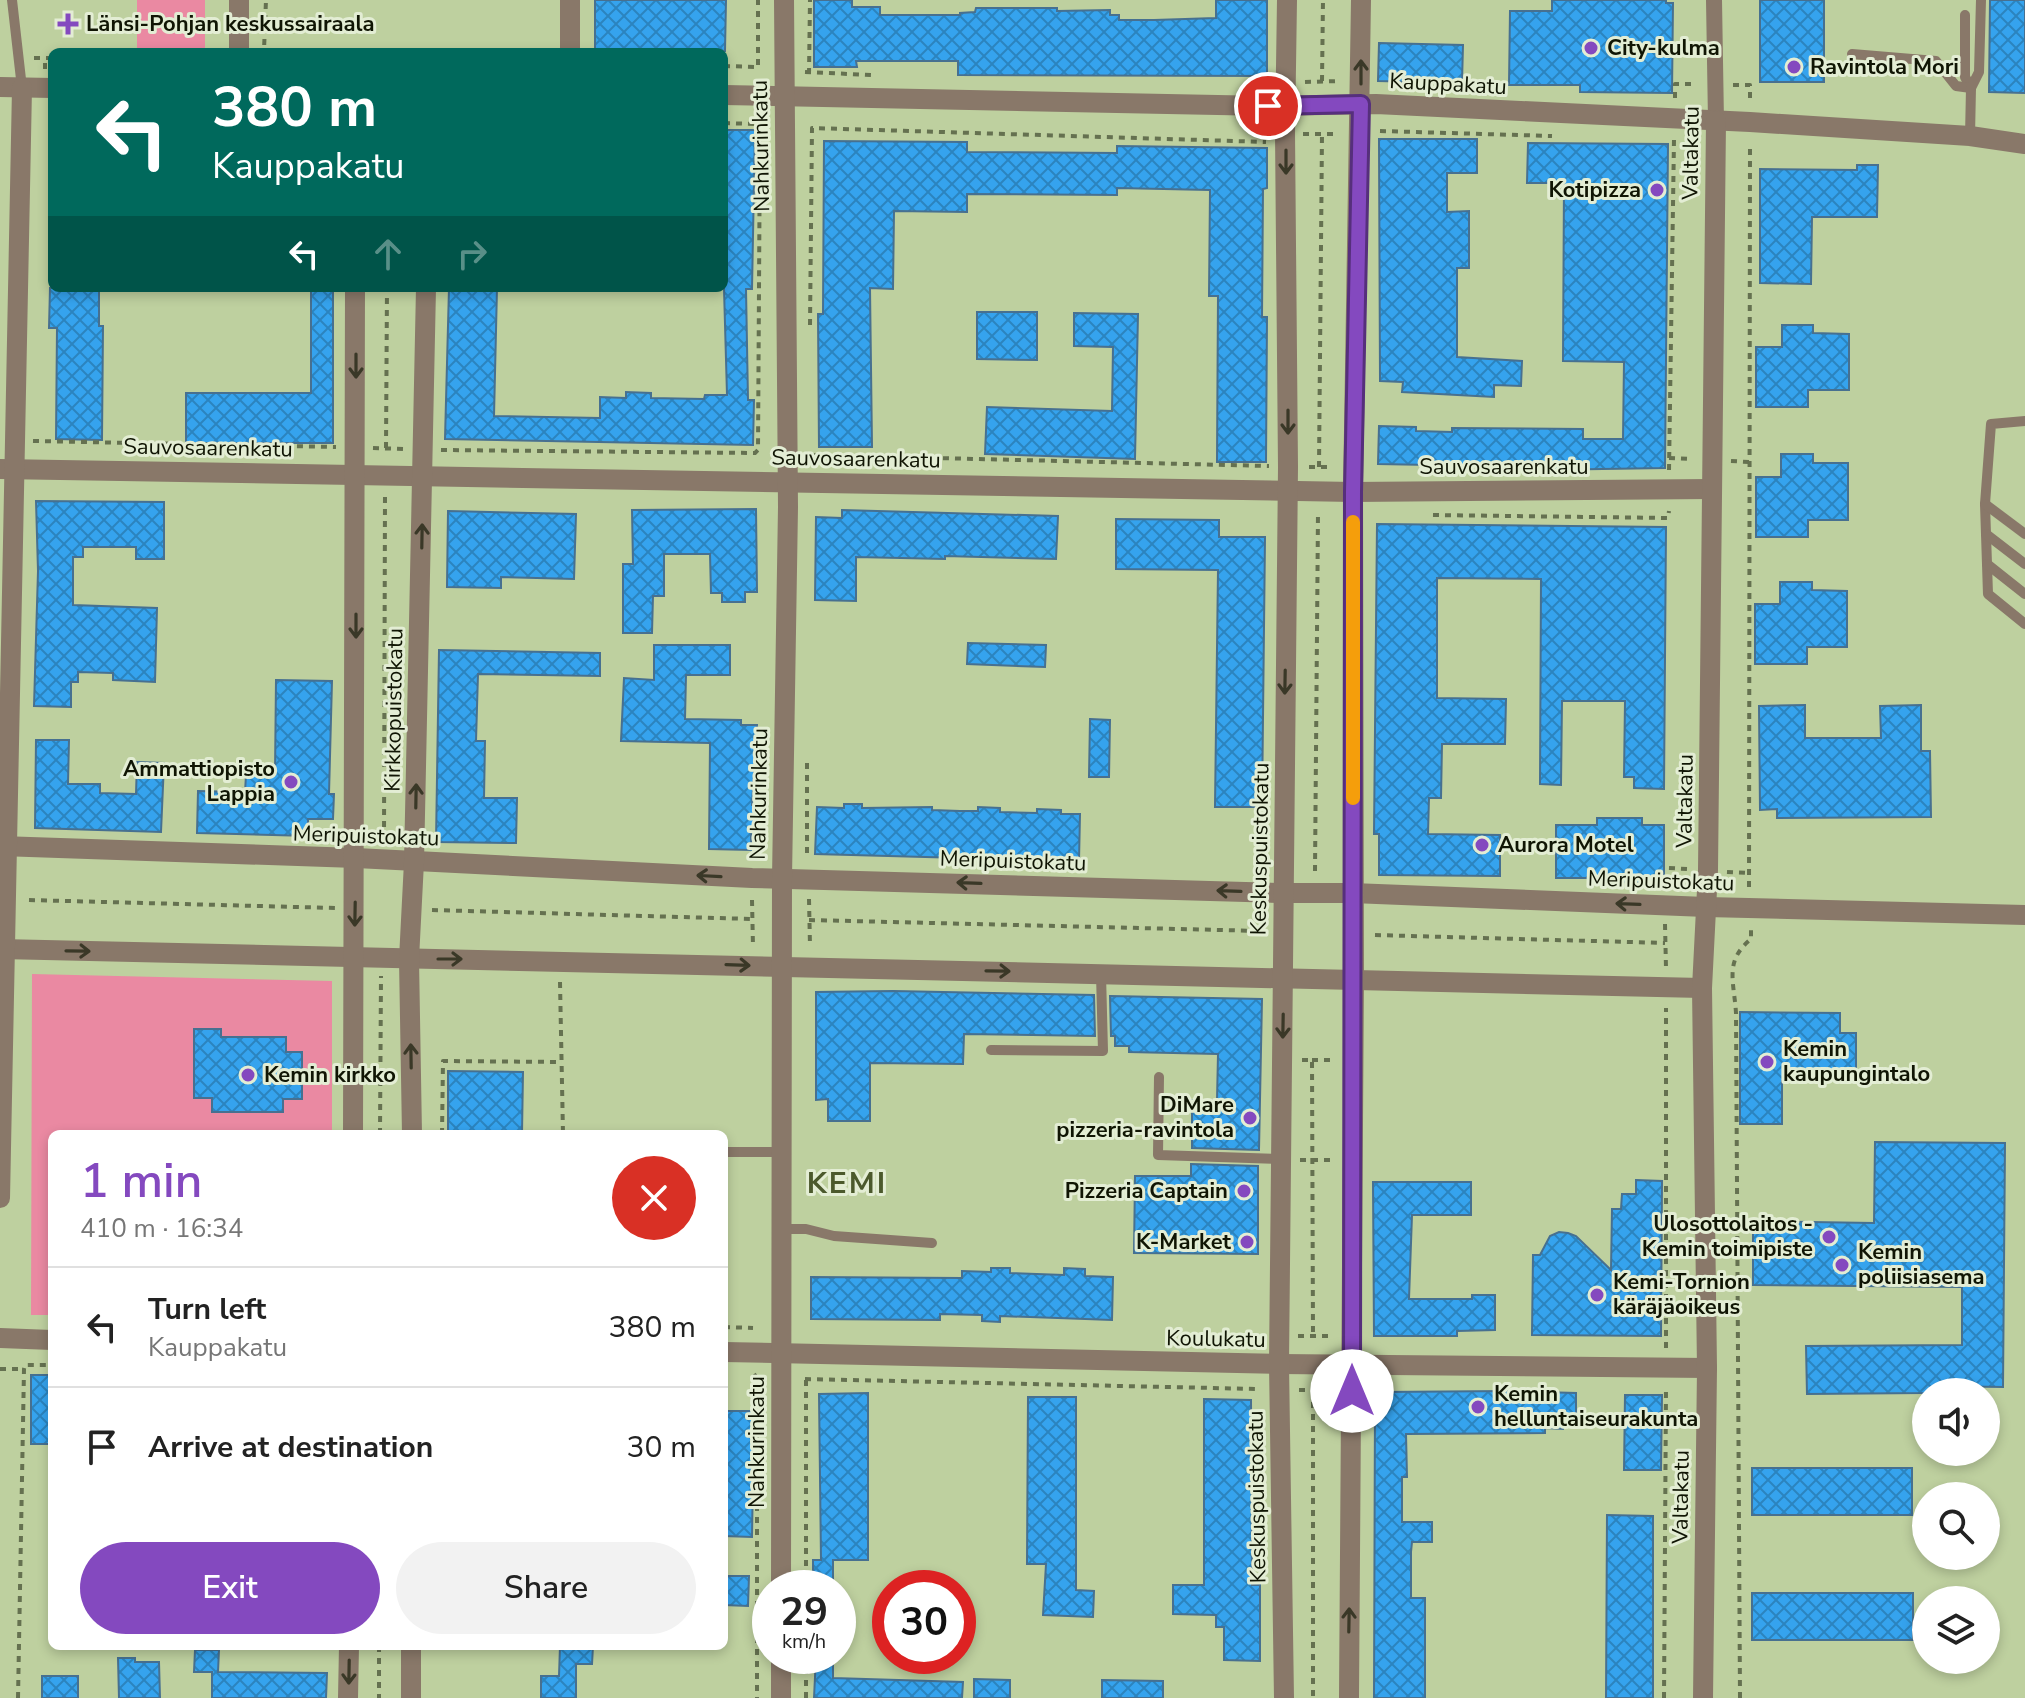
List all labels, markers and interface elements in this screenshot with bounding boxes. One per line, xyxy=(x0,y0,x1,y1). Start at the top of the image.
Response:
place label: Länsi-Pohjan keskussairaala xyxy=(86,9,375,39)
marker: Länsi-Pohjan keskussairaala xyxy=(57,13,79,35)
place label: City-kulma xyxy=(1607,33,1720,63)
marker: City-kulma xyxy=(1582,39,1600,57)
place label: Ravintola Mori xyxy=(1810,52,1959,82)
marker: Ravintola Mori xyxy=(1785,58,1803,76)
one-way arrow xyxy=(1353,59,1369,86)
street label: Kauppakatu xyxy=(1388,66,1508,102)
text: 380 m xyxy=(212,69,377,146)
pin xyxy=(1234,72,1302,140)
icon: left xyxy=(80,80,184,184)
street label: Nahkurinkatu xyxy=(745,80,777,212)
icon: arrive xyxy=(1246,84,1290,128)
street label: Valtakatu xyxy=(1675,106,1707,201)
text: Kauppakatu xyxy=(212,142,405,191)
one-way arrow xyxy=(1278,148,1293,175)
place label: Kotipizza xyxy=(1548,175,1641,205)
marker: Kotipizza xyxy=(1648,181,1666,199)
icon: left xyxy=(282,232,326,276)
icon: ahead xyxy=(366,232,410,276)
icon: right xyxy=(450,232,494,276)
one-way arrow xyxy=(348,352,364,379)
one-way arrow xyxy=(1280,408,1295,435)
street label: Sauvosaarenkatu xyxy=(123,432,293,464)
street label: Sauvosaarenkatu xyxy=(771,443,941,475)
street label: Sauvosaarenkatu xyxy=(1419,452,1589,482)
one-way arrow xyxy=(415,523,430,550)
one-way arrow xyxy=(348,612,364,639)
street label: Kirkkopuistokatu xyxy=(378,628,410,792)
one-way arrow xyxy=(1277,668,1293,695)
street label: Nahkurinkatu xyxy=(743,728,775,860)
place label: Ammattiopisto Lappia xyxy=(123,754,275,809)
street label: Valtakatu xyxy=(1669,754,1701,849)
street label: Keskuspuistokatu xyxy=(1243,762,1277,936)
marker: Ammattiopisto Lappia xyxy=(282,773,300,791)
one-way arrow xyxy=(408,783,424,810)
street label: Meripuistokatu xyxy=(292,818,440,854)
place label: Aurora Motel xyxy=(1498,830,1634,860)
marker: Aurora Motel xyxy=(1473,836,1491,854)
street label: Meripuistokatu xyxy=(939,843,1087,879)
street label: Meripuistokatu xyxy=(1587,863,1735,899)
one-way arrow xyxy=(696,868,723,883)
one-way arrow xyxy=(956,876,983,891)
one-way arrow xyxy=(1216,883,1243,898)
one-way arrow xyxy=(1615,896,1642,911)
one-way arrow xyxy=(347,900,362,927)
one-way arrow xyxy=(64,943,91,958)
one-way arrow xyxy=(436,951,463,967)
one-way arrow xyxy=(724,957,751,972)
one-way arrow xyxy=(984,964,1011,979)
one-way arrow xyxy=(1275,1012,1291,1039)
place label: Kemin kaupungintalo xyxy=(1783,1034,1930,1089)
one-way arrow xyxy=(403,1043,419,1070)
marker: Kemin kaupungintalo xyxy=(1758,1053,1776,1071)
place label: Kemin kirkko xyxy=(264,1060,396,1090)
marker: Kemin kirkko xyxy=(239,1066,257,1084)
place label: DiMare pizzeria-ravintola xyxy=(1056,1090,1234,1145)
marker: DiMare pizzeria-ravintola xyxy=(1241,1109,1259,1127)
text: 1 min xyxy=(80,1148,202,1214)
button: close xyxy=(612,1156,696,1240)
district label: KEMI xyxy=(807,1163,887,1204)
place label: Pizzeria Captain xyxy=(1065,1176,1228,1206)
marker: Pizzeria Captain xyxy=(1235,1182,1253,1200)
place label: Ulosottolaitos - Kemin toimipiste xyxy=(1642,1209,1813,1264)
text: 410 m · 16:34 xyxy=(80,1211,243,1246)
place label: K-Market xyxy=(1136,1227,1232,1257)
marker: Ulosottolaitos - Kemin toimipiste xyxy=(1820,1228,1838,1246)
marker: K-Market xyxy=(1238,1233,1256,1251)
place label: Kemin poliisiasema xyxy=(1858,1237,1984,1292)
marker: Kemin poliisiasema xyxy=(1833,1256,1851,1274)
place label: Kemi-Tornion käräjäoikeus xyxy=(1613,1267,1750,1322)
marker: Kemi-Tornion käräjäoikeus xyxy=(1588,1286,1606,1304)
text: Turn left xyxy=(148,1289,266,1330)
icon: left xyxy=(80,1305,124,1349)
text: 380 m xyxy=(609,1307,696,1348)
street label: Koulukatu xyxy=(1166,1323,1266,1355)
text: Kauppakatu xyxy=(148,1330,287,1365)
position arrow xyxy=(1310,1349,1394,1433)
street label: Nahkurinkatu xyxy=(742,1376,772,1508)
map controls xyxy=(1912,1378,2000,1674)
button: sound xyxy=(1912,1378,2000,1466)
place label: Kemin helluntaiseurakunta xyxy=(1494,1379,1698,1434)
marker: Kemin helluntaiseurakunta xyxy=(1469,1398,1487,1416)
street label: Keskuspuistokatu xyxy=(1240,1410,1274,1584)
icon: arrive xyxy=(80,1425,124,1469)
text: Arrive at destination xyxy=(148,1427,433,1468)
text: 30 m xyxy=(627,1427,696,1468)
street label: Valtakatu xyxy=(1665,1450,1697,1545)
button: search xyxy=(1912,1482,2000,1570)
button: Exit xyxy=(80,1542,380,1634)
button: Share xyxy=(396,1542,696,1634)
speed limit sign: 30 xyxy=(872,1570,976,1674)
text: 29 xyxy=(780,1585,828,1639)
button: layers xyxy=(1912,1586,2000,1674)
one-way arrow xyxy=(1342,1607,1357,1634)
text: km/h xyxy=(782,1628,826,1655)
one-way arrow xyxy=(341,1658,356,1685)

